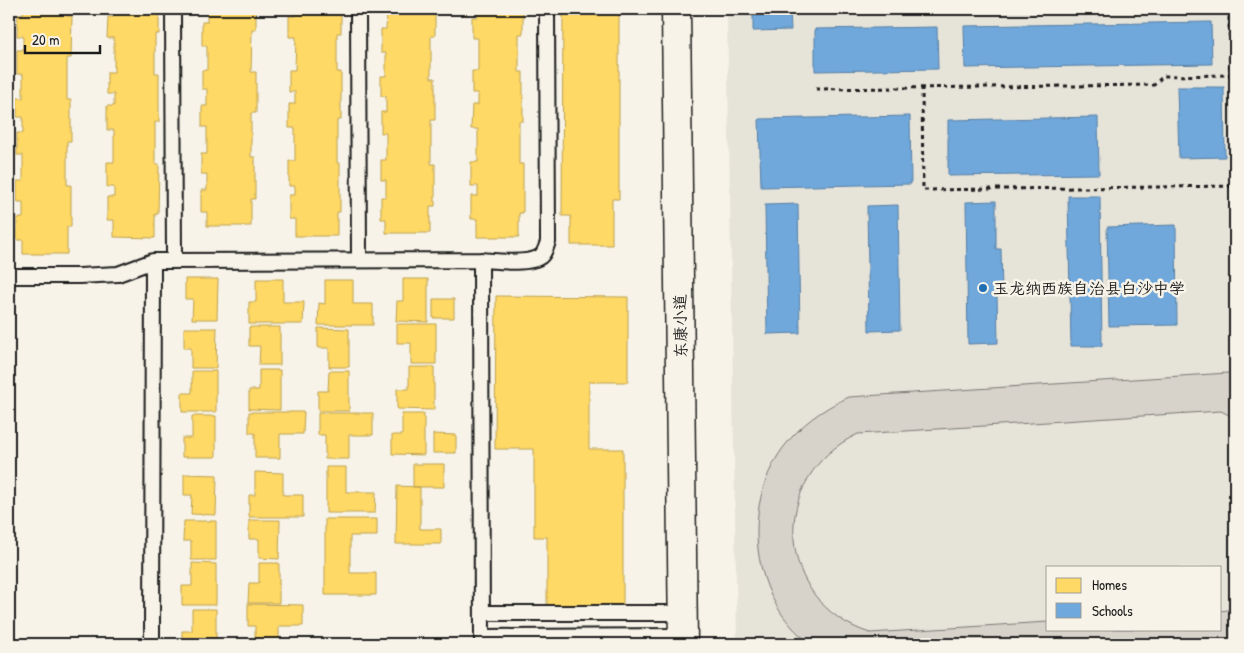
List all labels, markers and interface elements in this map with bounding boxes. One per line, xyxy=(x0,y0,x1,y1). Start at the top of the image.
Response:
scale bar xyxy=(25,22,100,54)
text: 20 m xyxy=(32,29,59,50)
place label: 玉龙纳西族自治县白沙中学 xyxy=(993,277,1185,299)
marker: 玉龙纳西族自治县白沙中学 xyxy=(977,282,989,294)
street label: 东康小道 xyxy=(668,294,692,358)
legend xyxy=(1046,566,1222,630)
text: Homes xyxy=(1092,574,1127,595)
text: Schools xyxy=(1092,600,1133,621)

